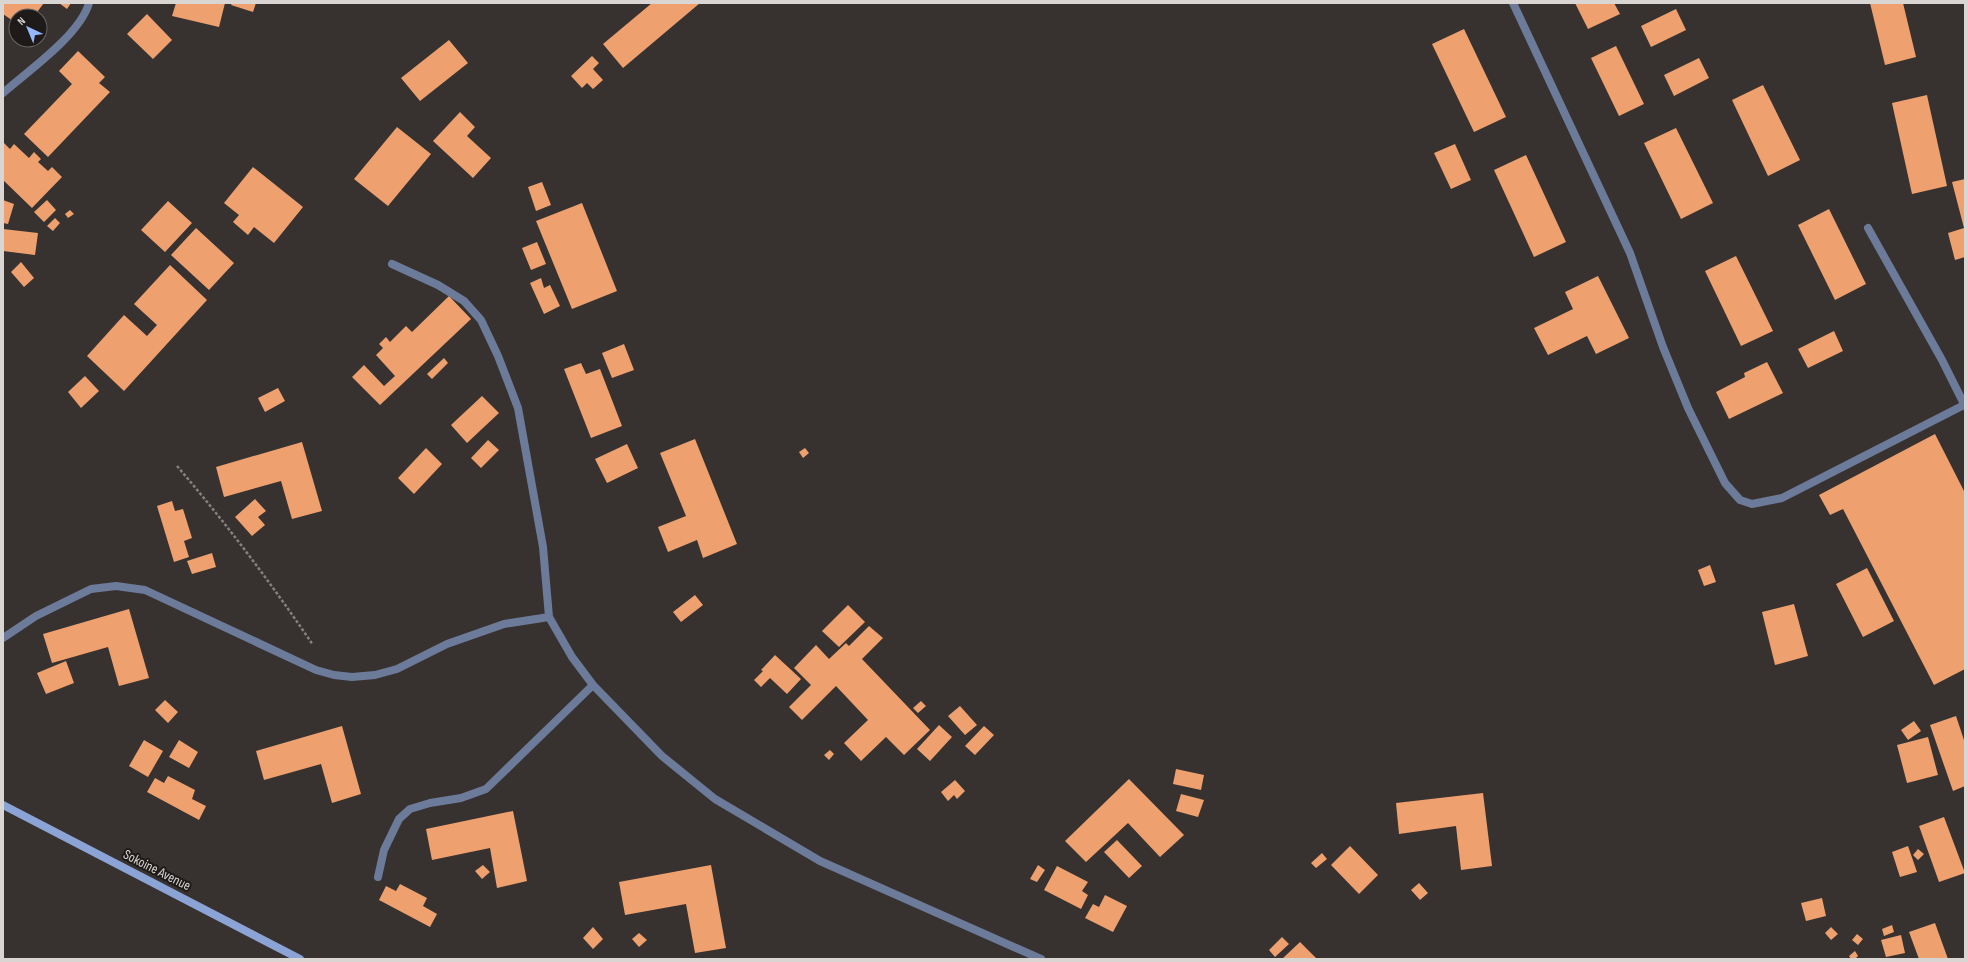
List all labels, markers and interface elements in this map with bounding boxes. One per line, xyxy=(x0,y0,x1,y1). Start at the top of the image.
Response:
north arrow xyxy=(8,8,48,48)
text: N xyxy=(15,14,28,28)
street label: Sokoine Avenue xyxy=(120,846,194,894)

